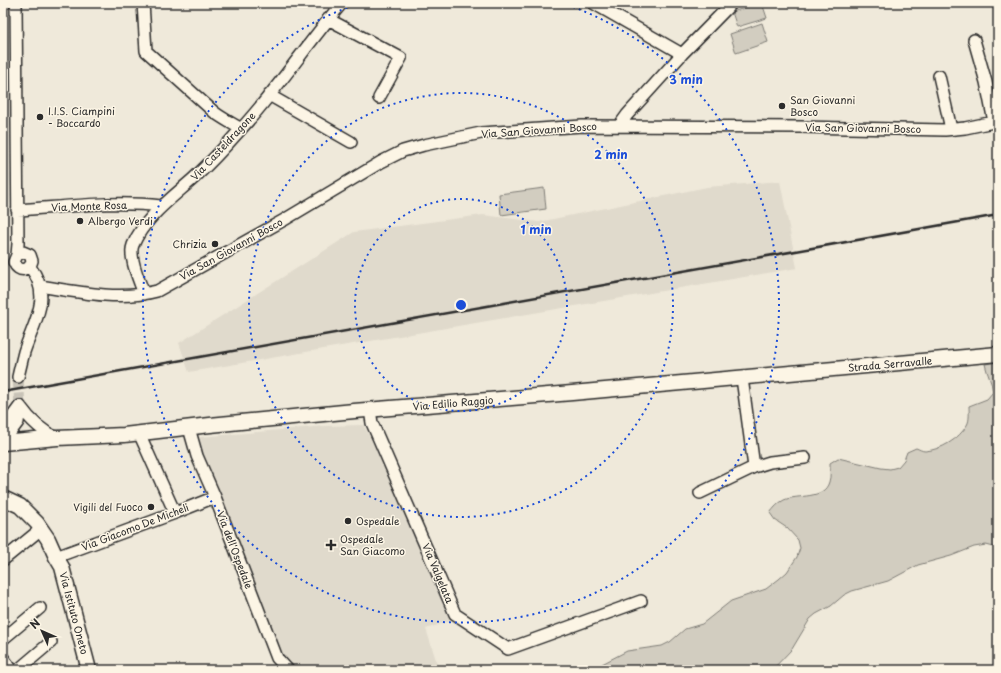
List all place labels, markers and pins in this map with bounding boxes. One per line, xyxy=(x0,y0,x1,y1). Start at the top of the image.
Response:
place label: San Giovanni Bosco xyxy=(790,92,855,119)
marker: San Giovanni Bosco xyxy=(777,101,787,111)
place label: I.I.S. Ciampini - Boccardo xyxy=(48,103,115,130)
marker: I.I.S. Ciampini - Boccardo xyxy=(35,112,45,122)
place label: Albergo Verdi xyxy=(88,213,153,228)
marker: Albergo Verdi xyxy=(75,216,85,226)
place label: Chrizia xyxy=(173,236,208,251)
marker: Chrizia xyxy=(210,239,220,249)
centre of rings xyxy=(454,298,468,312)
place label: Vigili del Fuoco xyxy=(73,499,143,514)
marker: Vigili del Fuoco xyxy=(146,502,156,512)
place label: Ospedale xyxy=(356,513,400,528)
marker: Ospedale xyxy=(343,516,353,526)
place label: Ospedale San Giacomo xyxy=(340,531,405,558)
marker: Ospedale San Giacomo xyxy=(325,539,337,551)

